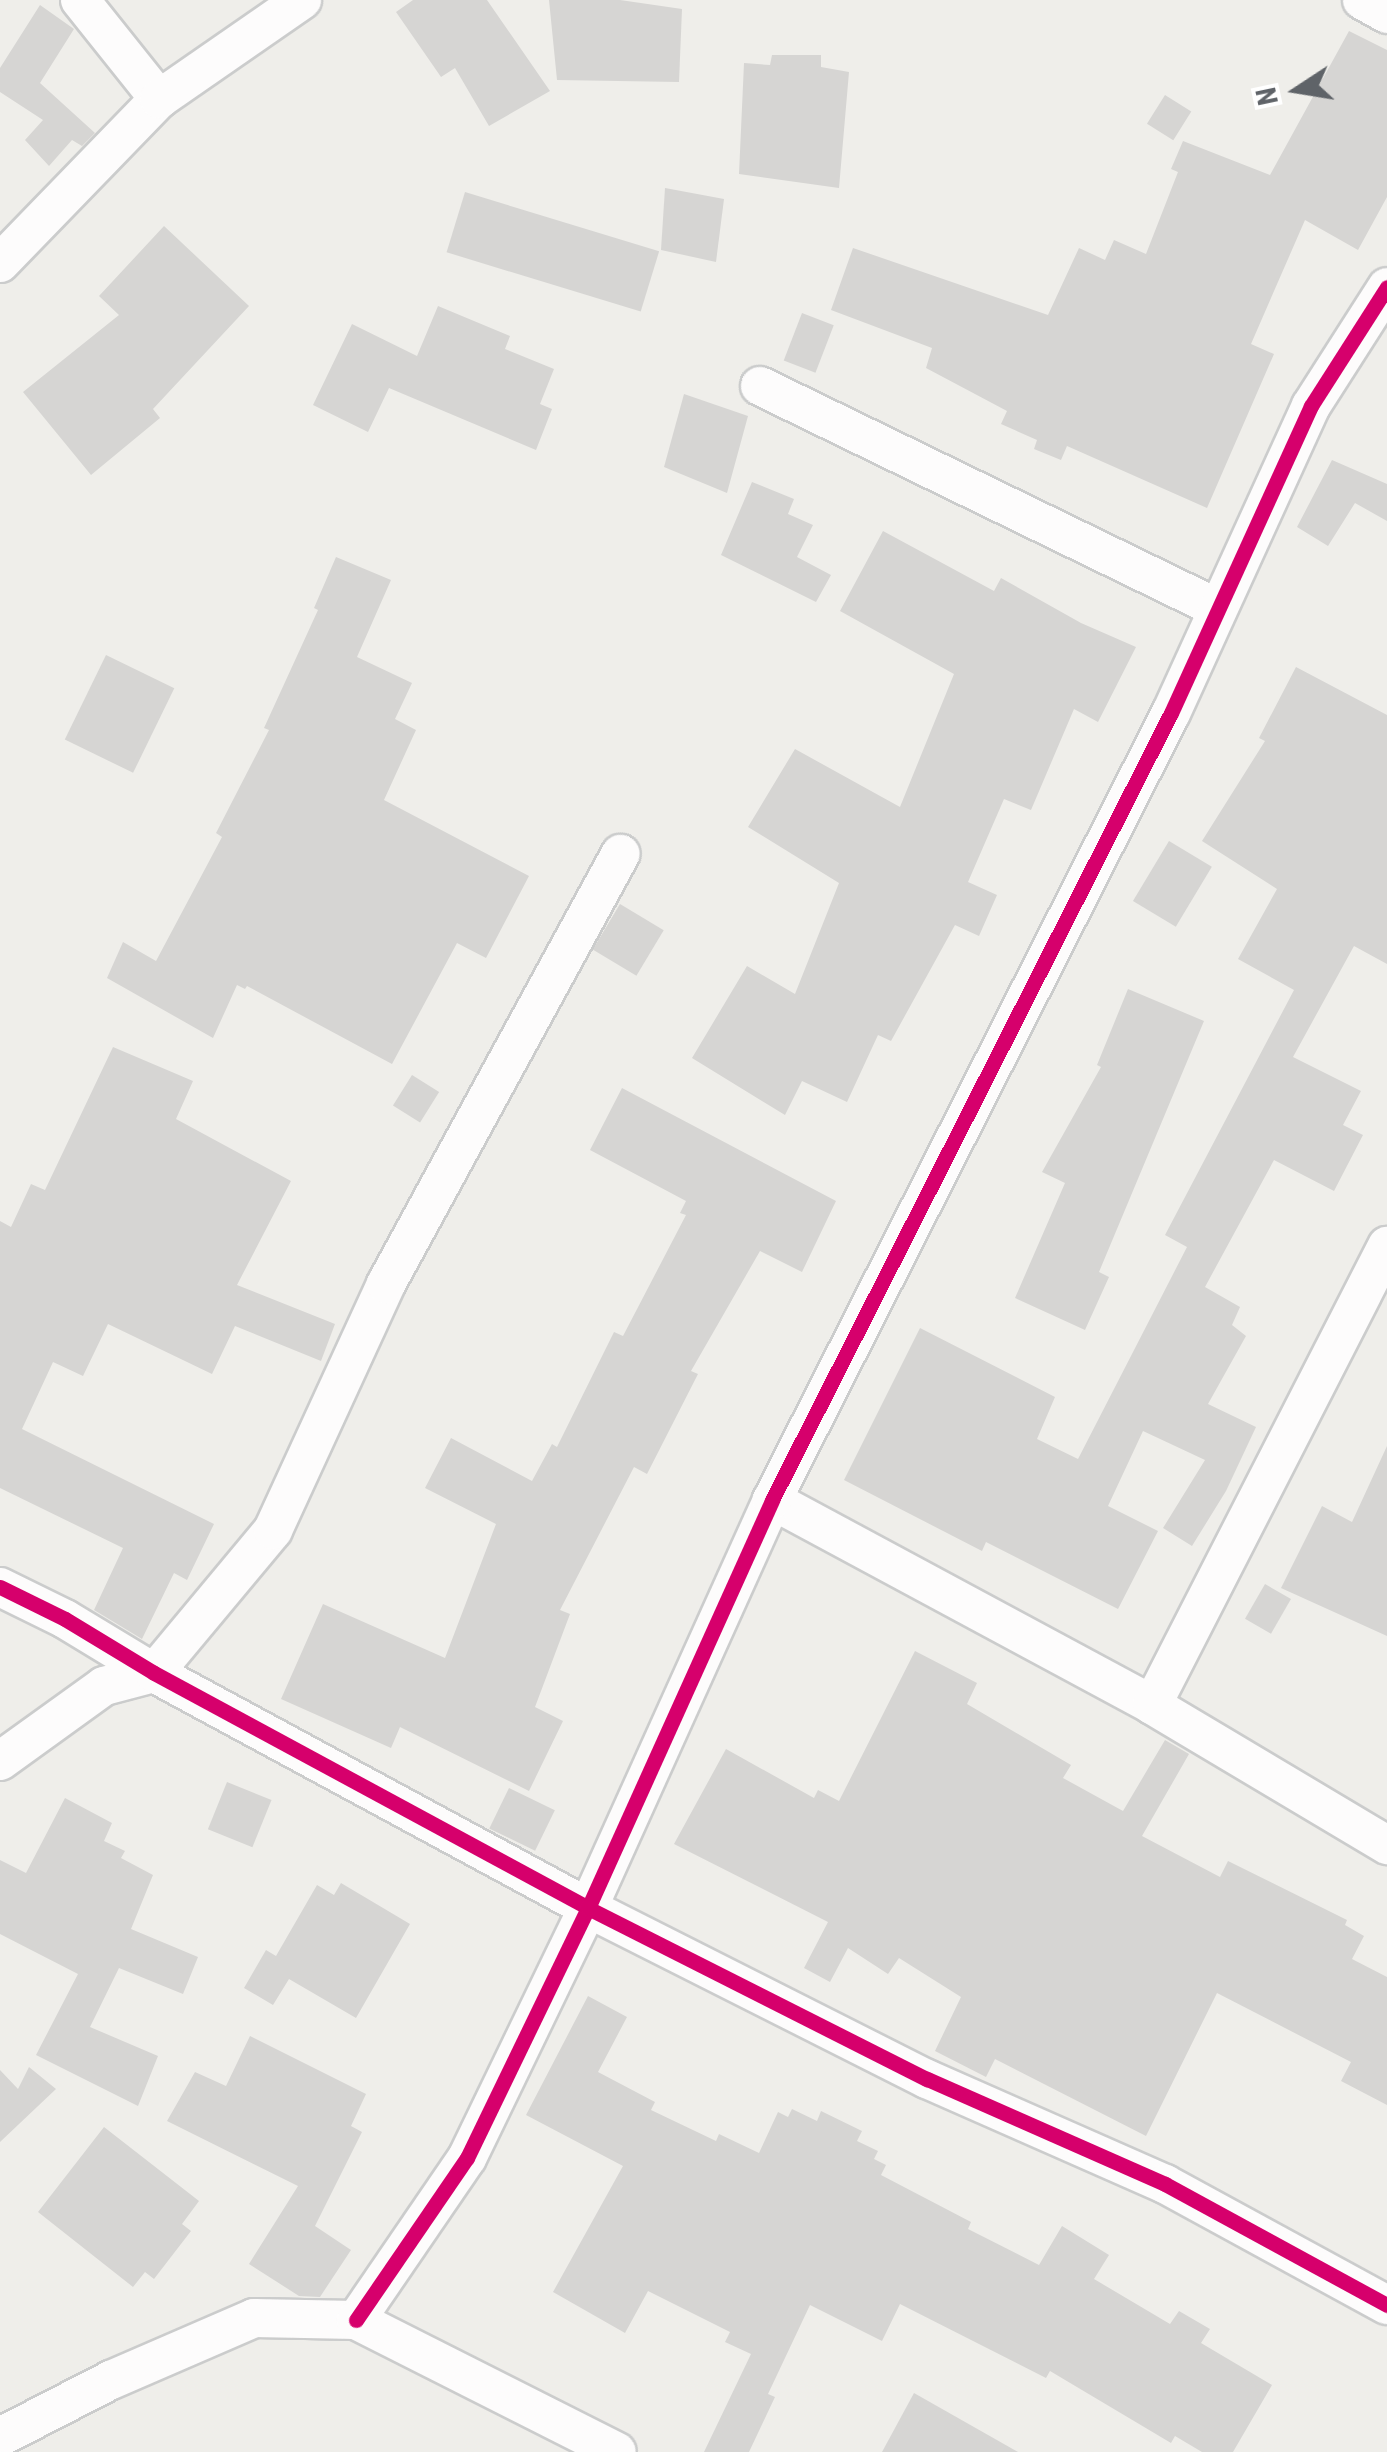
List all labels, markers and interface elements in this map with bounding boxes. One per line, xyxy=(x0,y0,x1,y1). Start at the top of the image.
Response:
north arrow xyxy=(1247,40,1347,140)
text: N xyxy=(1249,85,1285,108)

